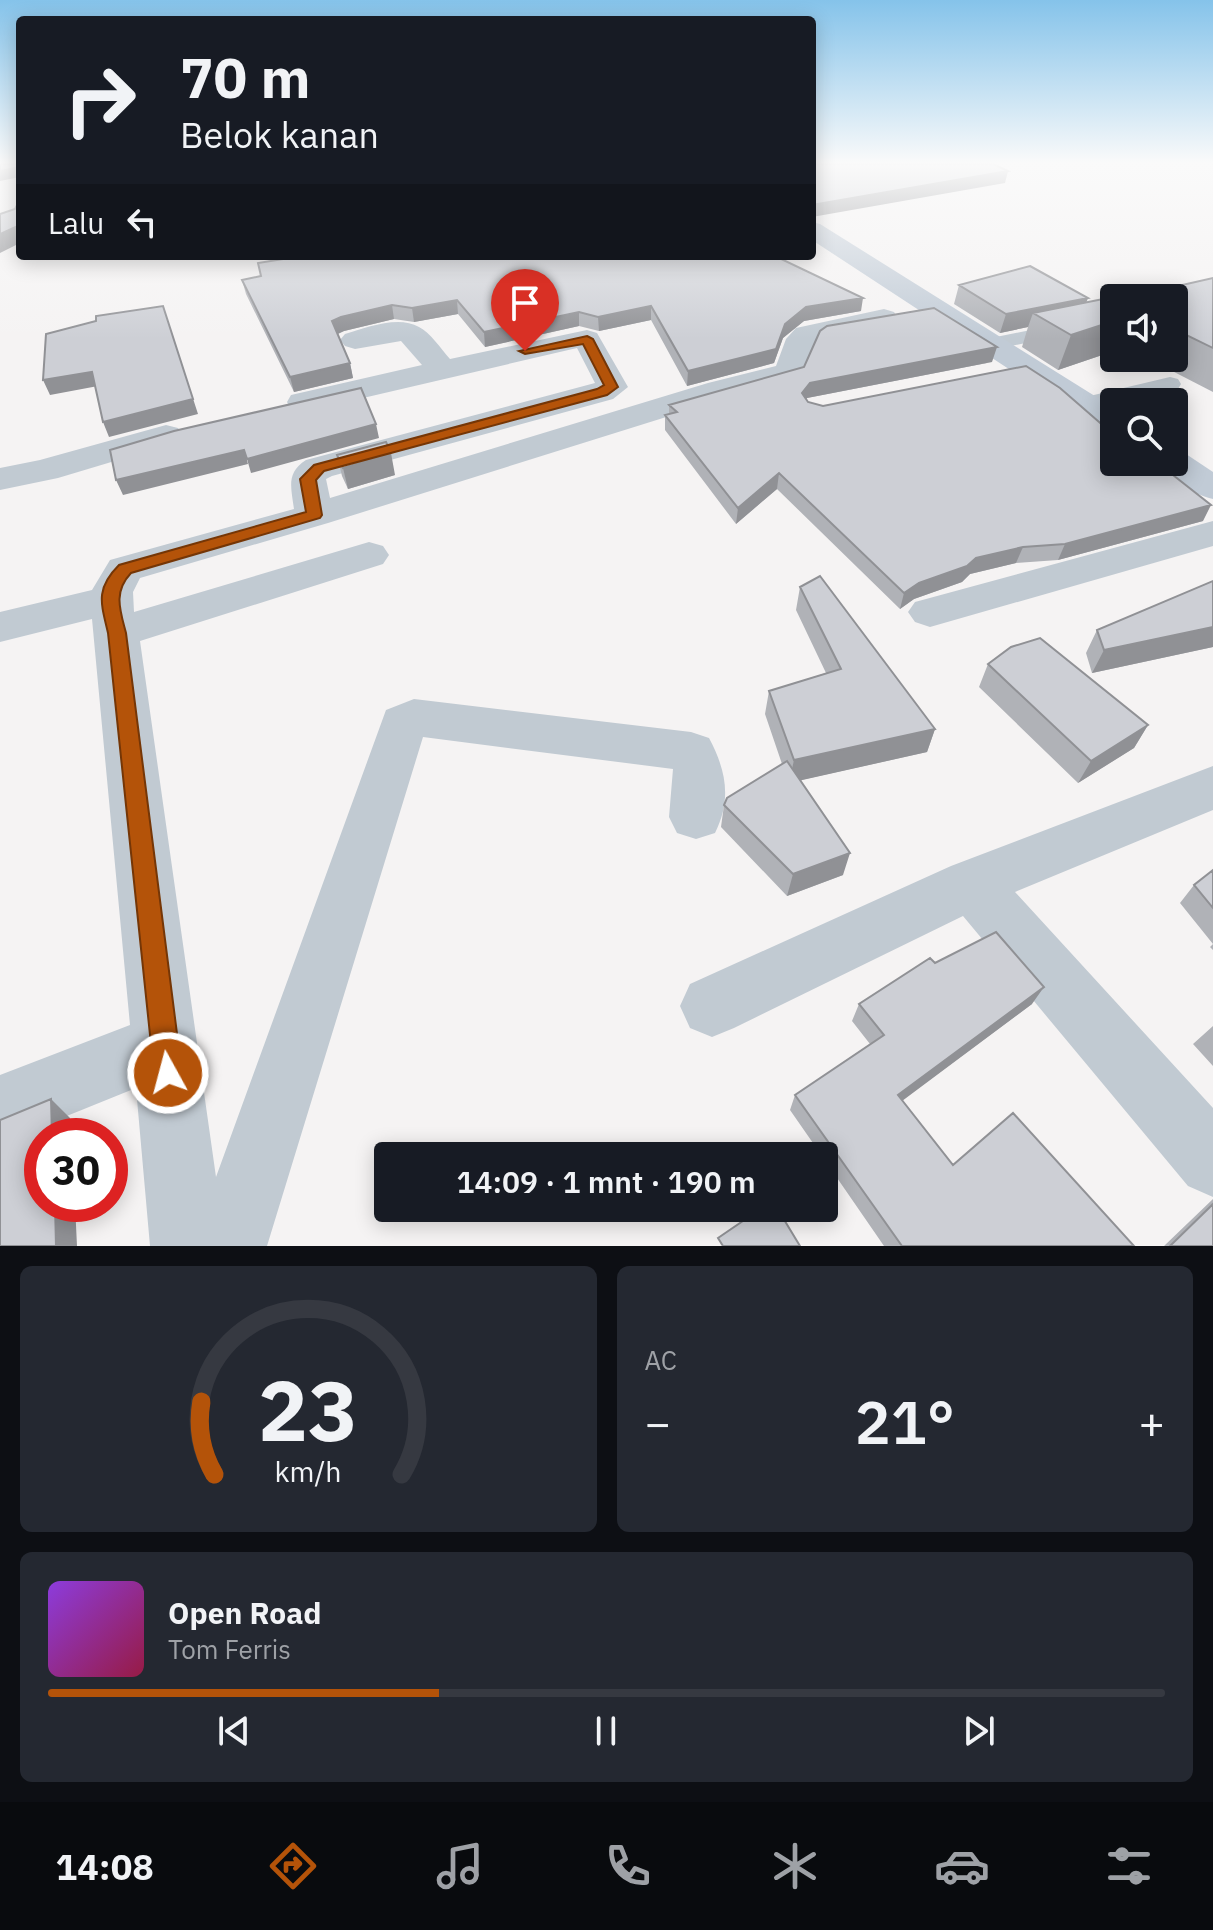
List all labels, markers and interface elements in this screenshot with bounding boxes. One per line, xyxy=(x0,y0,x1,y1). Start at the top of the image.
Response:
text: 70 m xyxy=(180,41,310,113)
icon: right xyxy=(48,48,152,152)
text: Belok kanan xyxy=(180,111,379,158)
icon: left xyxy=(120,200,164,244)
text: Lalu xyxy=(48,203,104,242)
pin xyxy=(491,269,559,351)
icon: arrive xyxy=(503,281,547,325)
map controls xyxy=(1100,284,1188,476)
button: sound xyxy=(1100,284,1188,372)
button: search xyxy=(1100,388,1188,476)
position arrow xyxy=(126,1031,210,1115)
speed limit sign: 30 xyxy=(24,1118,128,1222)
text: 14:09 · 1 mnt · 190 m xyxy=(456,1162,756,1201)
text: AC xyxy=(645,1343,677,1377)
text: 23 xyxy=(258,1356,358,1464)
text: 21° xyxy=(855,1382,955,1461)
text: − xyxy=(645,1394,671,1451)
text: + xyxy=(1139,1394,1165,1451)
text: km/h xyxy=(275,1453,342,1490)
text: Open Road xyxy=(168,1593,321,1632)
text: Tom Ferris xyxy=(168,1632,291,1666)
icon: previous xyxy=(212,1709,256,1753)
icon: pause xyxy=(584,1709,628,1753)
icon: next xyxy=(957,1709,1001,1753)
icon: directions xyxy=(265,1838,321,1894)
icon: music xyxy=(432,1838,488,1894)
icon: phone xyxy=(600,1838,656,1894)
icon: climate xyxy=(767,1838,823,1894)
icon: car xyxy=(934,1838,990,1894)
icon: filters xyxy=(1101,1838,1157,1894)
text: 14:08 xyxy=(56,1843,154,1890)

